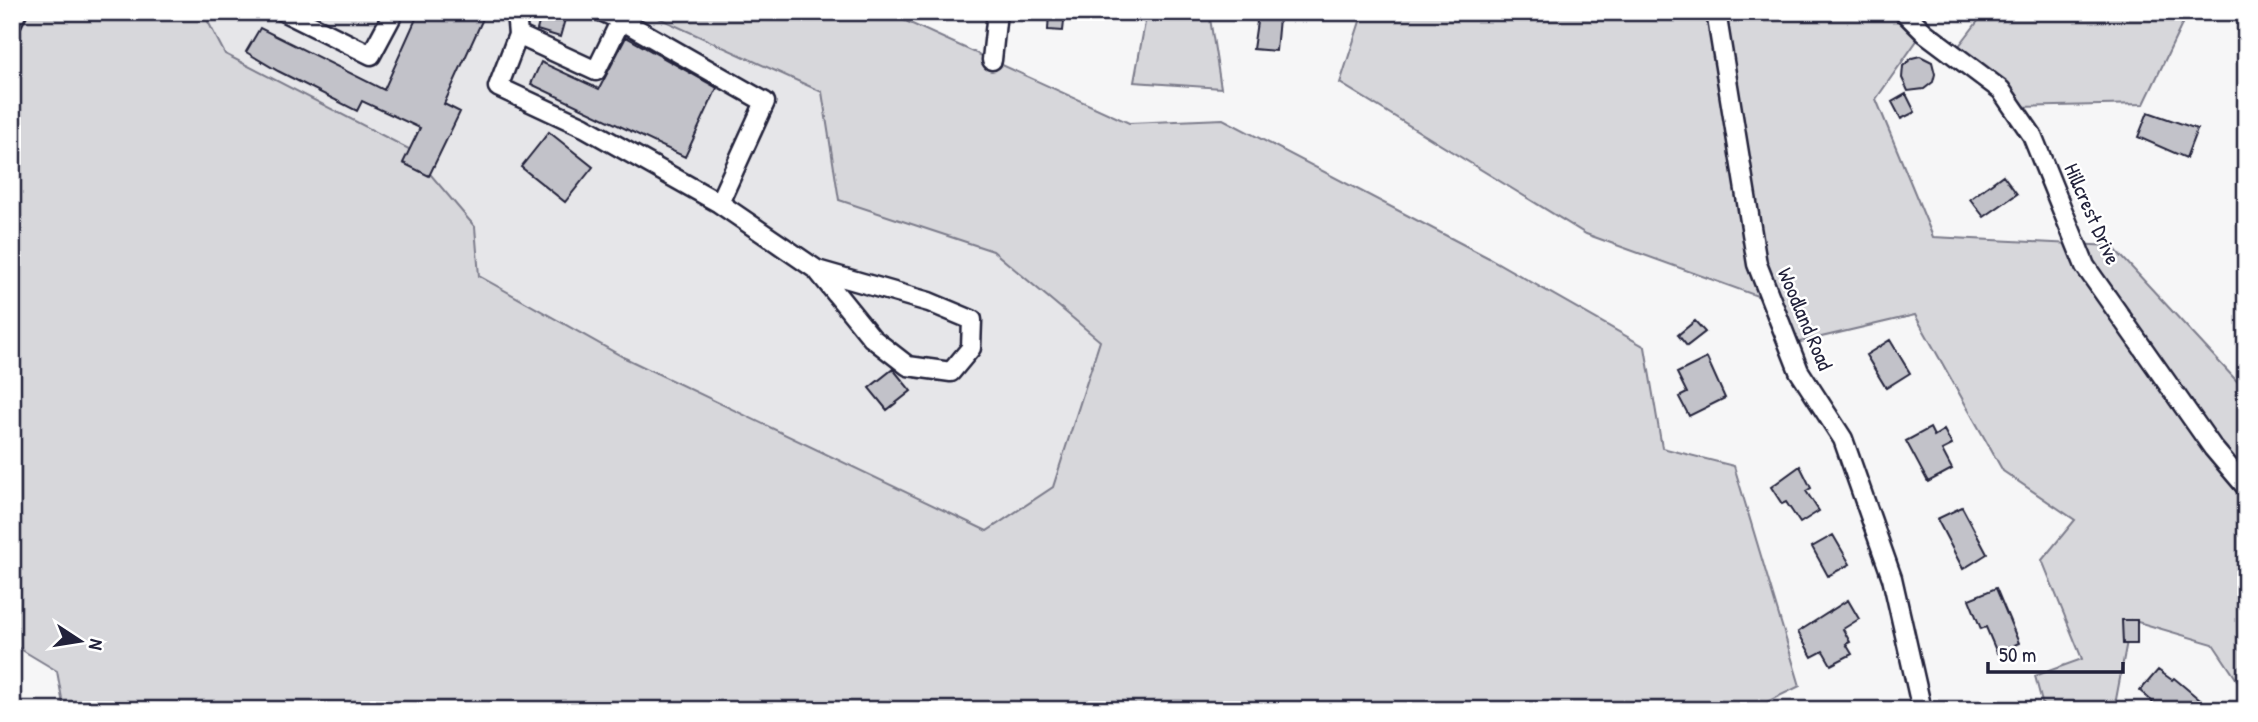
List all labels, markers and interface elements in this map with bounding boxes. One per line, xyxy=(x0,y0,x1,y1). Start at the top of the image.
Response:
street label: Hillcrest Drive xyxy=(2057,159,2128,269)
street label: Woodland Road xyxy=(1771,263,1840,375)
north arrow xyxy=(46,606,116,676)
scale bar xyxy=(1988,631,2123,675)
text: N xyxy=(83,637,110,652)
text: 50 m xyxy=(1999,640,2036,669)

